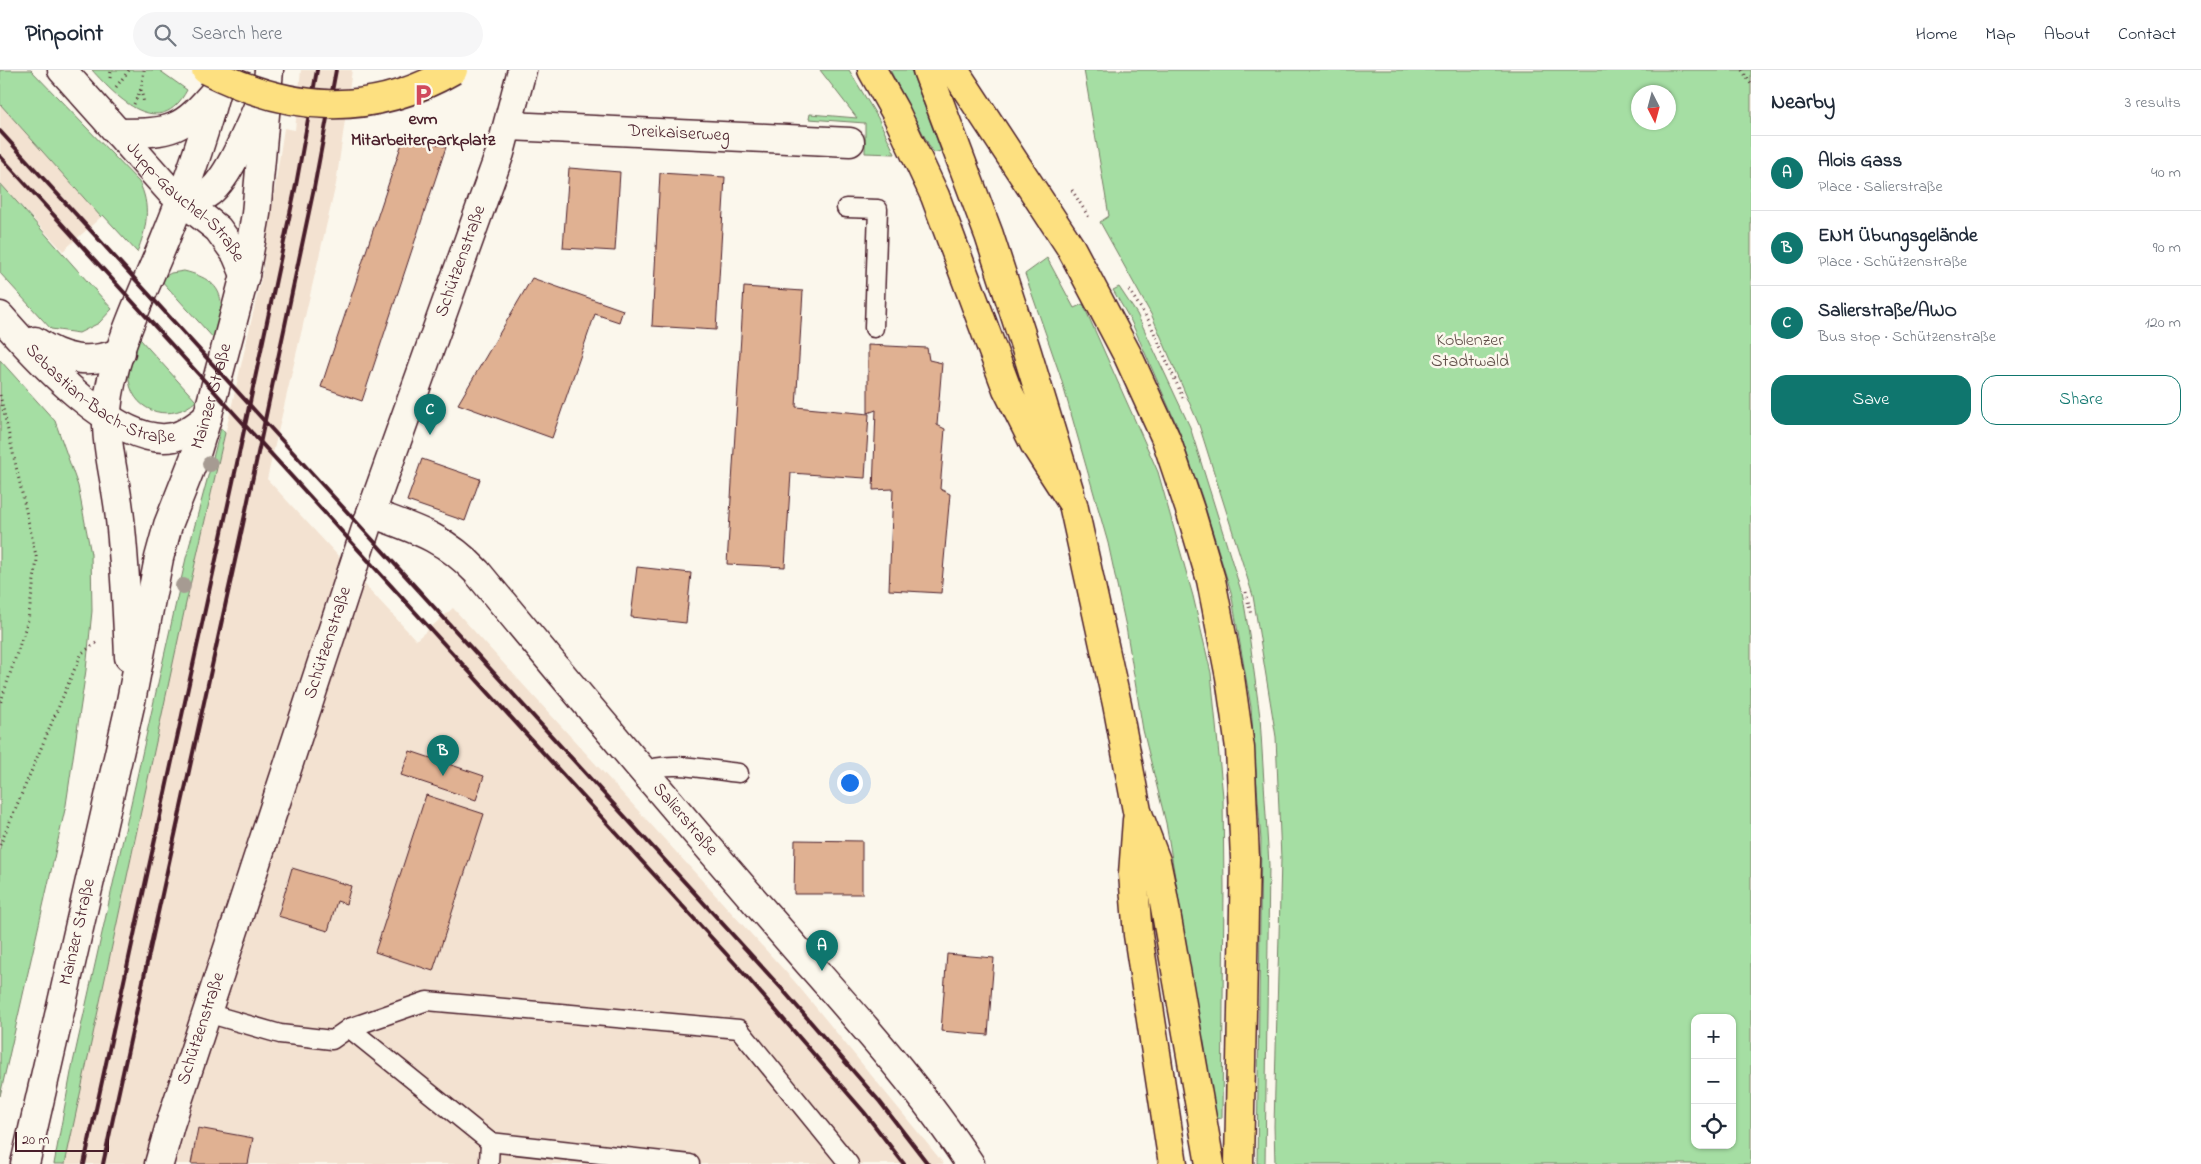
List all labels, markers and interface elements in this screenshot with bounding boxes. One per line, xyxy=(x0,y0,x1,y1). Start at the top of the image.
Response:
search box xyxy=(133,12,483,57)
text: Pinpoint xyxy=(25,17,103,52)
icon: search xyxy=(151,21,179,49)
text: Search here xyxy=(191,21,282,48)
text: Home xyxy=(1916,22,1957,48)
text: Map xyxy=(1985,22,2016,48)
text: About xyxy=(2044,22,2090,48)
text: Contact xyxy=(2118,22,2176,48)
parking icon: evm Mitarbeiterparkplatz xyxy=(410,82,436,108)
north arrow xyxy=(1631,85,1676,130)
text: Nearby xyxy=(1771,88,1835,118)
text: 3 results xyxy=(2125,91,2181,115)
place label: evm Mitarbeiterparkplatz xyxy=(351,107,496,154)
street label: Dreikaiserweg xyxy=(626,119,730,150)
street label: Jupp-Gauchel-Straße xyxy=(119,136,251,267)
text: Alois Gass xyxy=(1818,148,1902,175)
text: A xyxy=(1782,161,1792,185)
text: 40 m xyxy=(2151,161,2181,185)
text: Place · Salierstraße xyxy=(1818,175,1943,199)
street label: Schützenstraße xyxy=(429,201,493,321)
text: ENM Übungsgelände xyxy=(1818,223,1978,250)
text: B xyxy=(1782,236,1792,260)
text: 90 m xyxy=(2153,236,2181,260)
text: Place · Schützenstraße xyxy=(1818,250,1967,274)
text: Salierstraße/AWO xyxy=(1818,298,1957,325)
text: C xyxy=(1783,311,1791,335)
text: 120 m xyxy=(2145,311,2181,335)
text: Bus stop · Schützenstraße xyxy=(1818,325,1996,349)
park label: Koblenzer Stadtwald xyxy=(1431,328,1509,375)
street label: Sebastian-Bach-Straße xyxy=(19,338,178,451)
street label: Mainzer Straße xyxy=(185,340,239,453)
button: Save xyxy=(1771,375,1971,425)
button: Share xyxy=(1981,375,2181,425)
pin: C xyxy=(414,394,446,435)
street label: Schützenstraße xyxy=(298,582,359,702)
pin: B xyxy=(427,735,459,776)
your location xyxy=(837,770,863,796)
street label: Salierstraße xyxy=(646,777,724,863)
street label: Mainzer Straße xyxy=(53,875,103,988)
pin: A xyxy=(806,930,838,971)
street label: Schützenstraße xyxy=(171,968,233,1088)
map controls xyxy=(1691,1014,1736,1149)
button: + xyxy=(1691,1014,1736,1059)
button: − xyxy=(1691,1059,1736,1104)
button: locate xyxy=(1691,1104,1736,1149)
scale bar xyxy=(15,1129,109,1152)
text: 20 m xyxy=(22,1130,49,1151)

